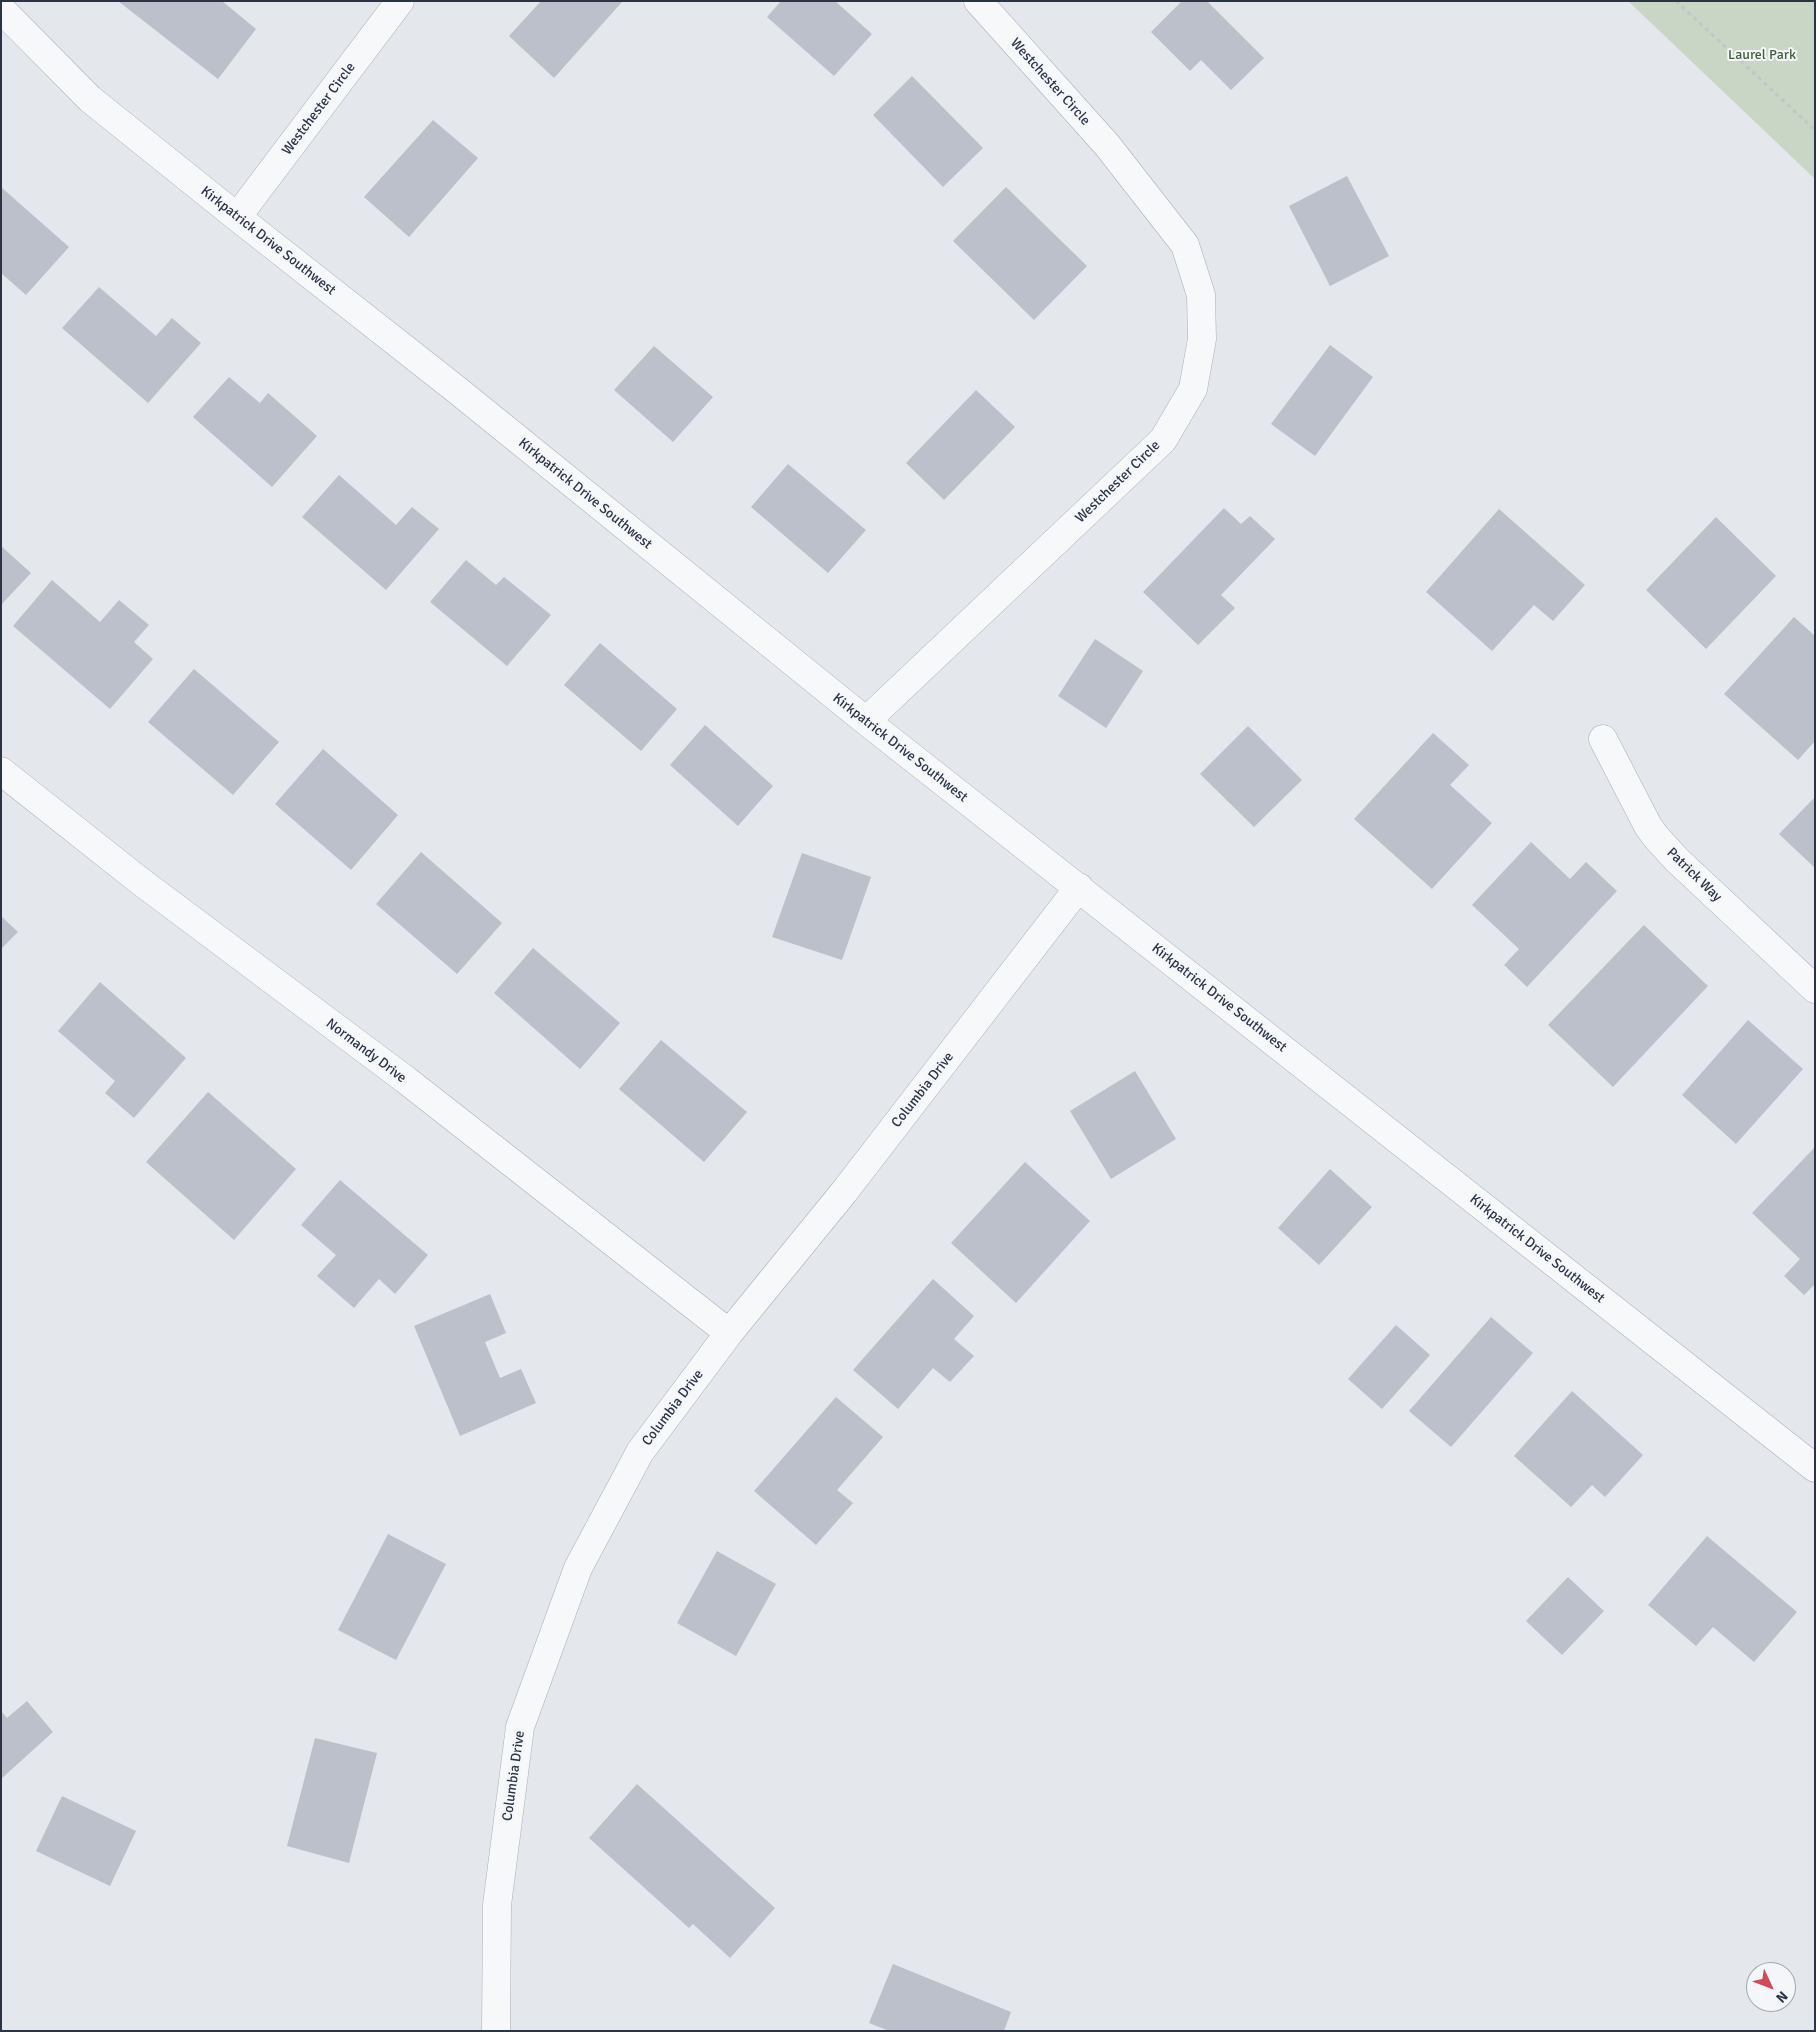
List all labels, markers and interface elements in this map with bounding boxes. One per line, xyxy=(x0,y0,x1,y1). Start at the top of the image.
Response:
street label: Westchester Circle xyxy=(1007,35,1093,129)
park label: Laurel Park xyxy=(1728,47,1796,63)
street label: Westchester Circle xyxy=(279,59,359,159)
street label: Kirkpatrick Drive Southwest xyxy=(197,183,339,299)
street label: Kirkpatrick Drive Southwest xyxy=(515,435,655,553)
street label: Westchester Circle xyxy=(1072,437,1164,527)
street label: Kirkpatrick Drive Southwest xyxy=(829,690,971,806)
street label: Patrick Way xyxy=(1663,845,1725,905)
street label: Kirkpatrick Drive Southwest xyxy=(1148,940,1290,1056)
street label: Normandy Drive xyxy=(323,1015,409,1087)
street label: Columbia Drive xyxy=(888,1049,958,1131)
street label: Kirkpatrick Drive Southwest xyxy=(1466,1191,1608,1307)
street label: Columbia Drive xyxy=(639,1367,707,1449)
street label: Columbia Drive xyxy=(499,1730,529,1822)
north arrow xyxy=(1746,1962,1796,2012)
text: N xyxy=(1772,1988,1791,2006)

